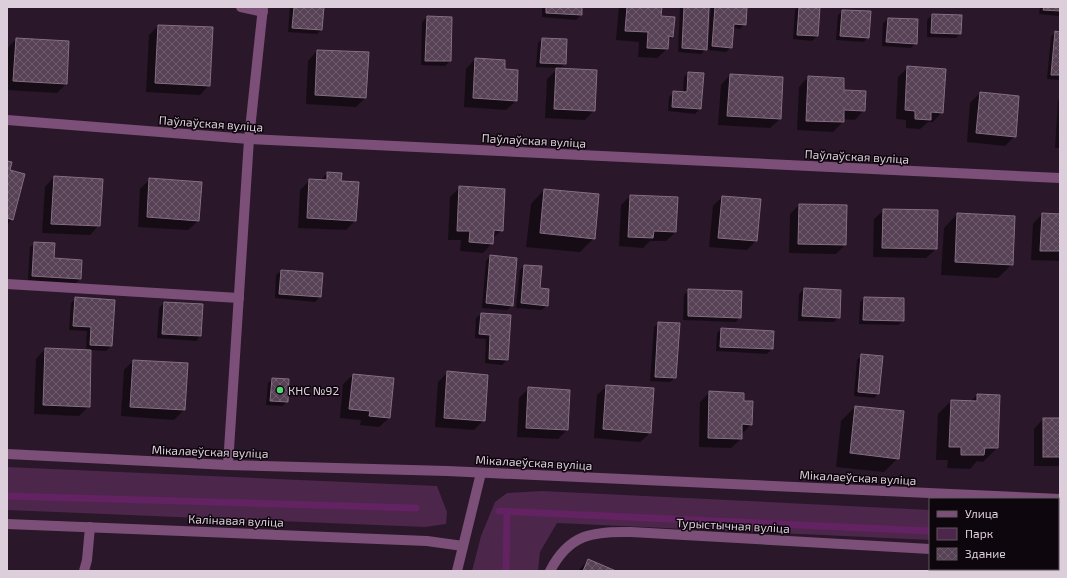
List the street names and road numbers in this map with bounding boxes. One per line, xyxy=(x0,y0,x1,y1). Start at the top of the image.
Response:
street label: Паўлаўская вуліца xyxy=(158,112,264,135)
street label: Паўлаўская вуліца xyxy=(481,130,587,151)
street label: Паўлаўская вуліца xyxy=(804,146,910,167)
street label: Мікалаеўская вуліца xyxy=(151,442,269,461)
street label: Мікалаеўская вуліца xyxy=(475,452,593,473)
street label: Мікалаеўская вуліца xyxy=(799,467,917,488)
street label: Калінавая вуліца xyxy=(188,511,284,530)
street label: Турыстычная вуліца xyxy=(676,515,790,536)

